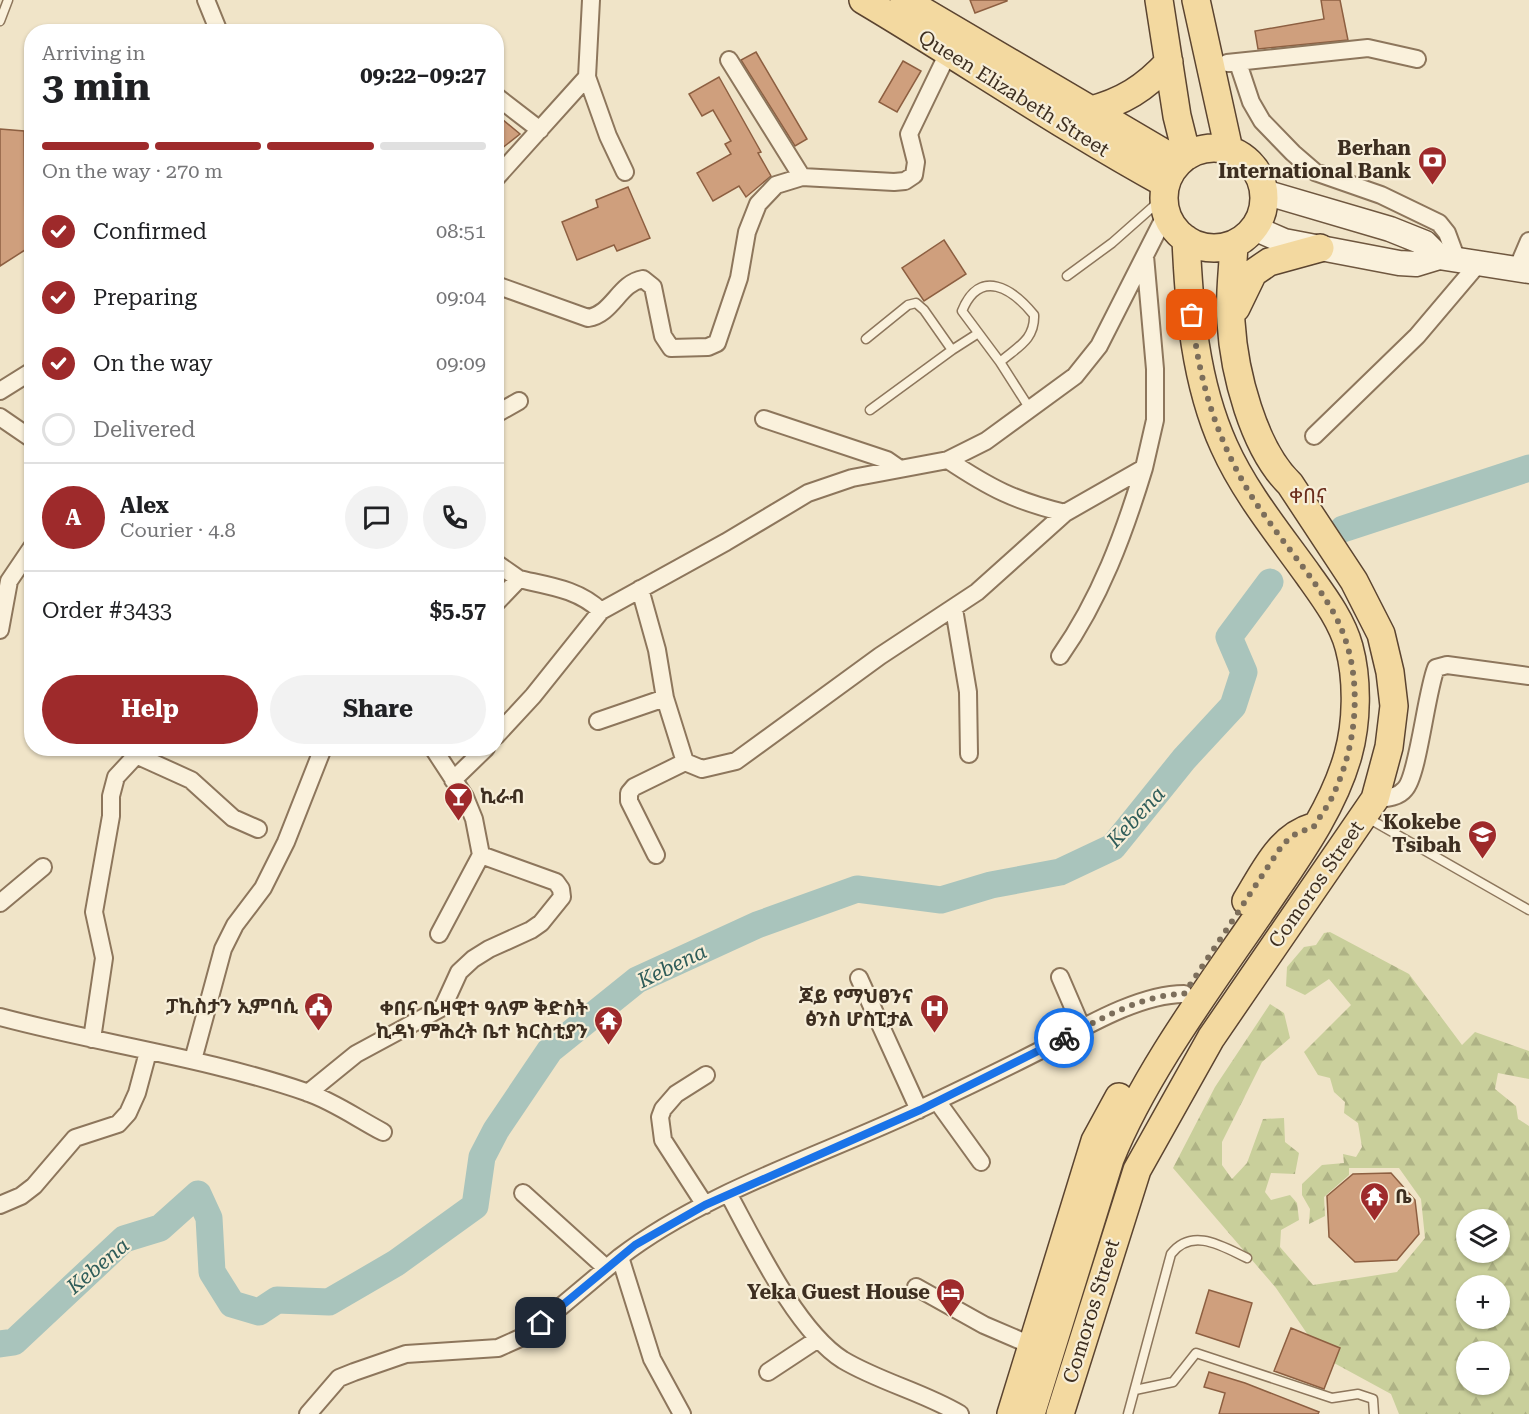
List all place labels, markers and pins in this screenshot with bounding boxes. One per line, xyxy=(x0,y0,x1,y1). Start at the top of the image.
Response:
place label: Berhan International Bank xyxy=(1218,136,1412,183)
bank icon: Berhan International Bank xyxy=(1416,144,1448,186)
pin xyxy=(1166,289,1217,340)
bar icon: ኪራብ xyxy=(443,780,475,822)
place label: ኪራብ xyxy=(480,784,525,808)
place label: Kokebe Tsibah xyxy=(1383,810,1462,857)
school or university icon: Kokebe Tsibah xyxy=(1466,818,1498,860)
place label: ጆይ የማህፀንና ፅንስ ሆስፒታል xyxy=(799,984,913,1031)
public building icon: ፓኪስታን ኢምባሲ xyxy=(303,990,335,1032)
hospital icon: ጆይ የማህፀንና ፅንስ ሆስፒታል xyxy=(918,992,950,1034)
place label: ፓኪስታን ኢምባሲ xyxy=(166,994,299,1018)
place label: ቀበና ቤዛዊተ ዓለም ቅድስት ኪዳነ ምሕረት ቤተ ክርስቲያን xyxy=(376,996,589,1043)
temple icon: ቀበና ቤዛዊተ ዓለም ቅድስት ኪዳነ ምሕረት ቤተ ክርስቲያን xyxy=(593,1004,625,1046)
temple icon: ቤ xyxy=(1358,1180,1390,1222)
place label: ቤ xyxy=(1395,1184,1412,1208)
hotel icon: Yeka Guest House xyxy=(935,1276,967,1318)
place label: Yeka Guest House xyxy=(747,1280,930,1304)
pin xyxy=(515,1297,566,1348)

